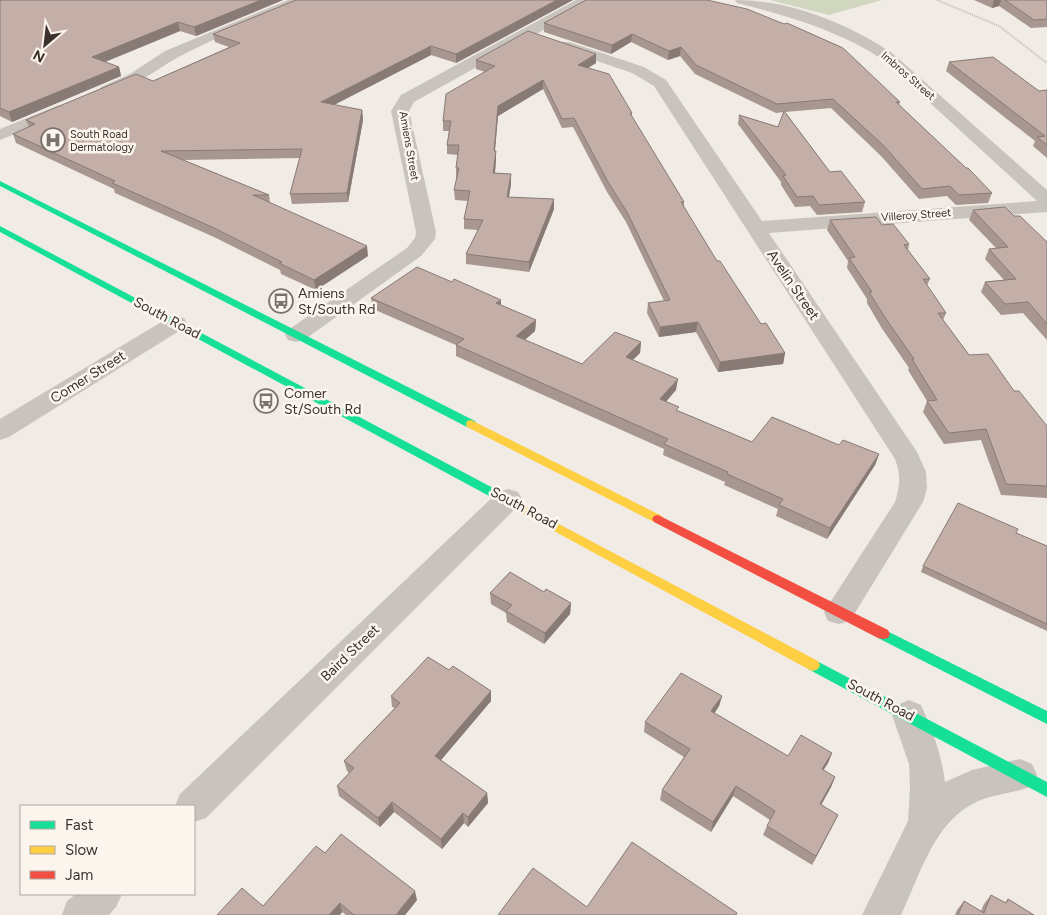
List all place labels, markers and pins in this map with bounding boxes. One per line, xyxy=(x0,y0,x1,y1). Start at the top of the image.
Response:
hospital icon: South Road Dermatology xyxy=(40,127,66,153)
place label: South Road Dermatology xyxy=(70,128,134,154)
place label: Amiens St/South Rd xyxy=(298,285,375,318)
bus stop icon: Amiens St/South Rd xyxy=(268,288,294,314)
place label: Comer St/South Rd xyxy=(284,385,361,418)
bus stop icon: Comer St/South Rd xyxy=(253,388,279,414)

